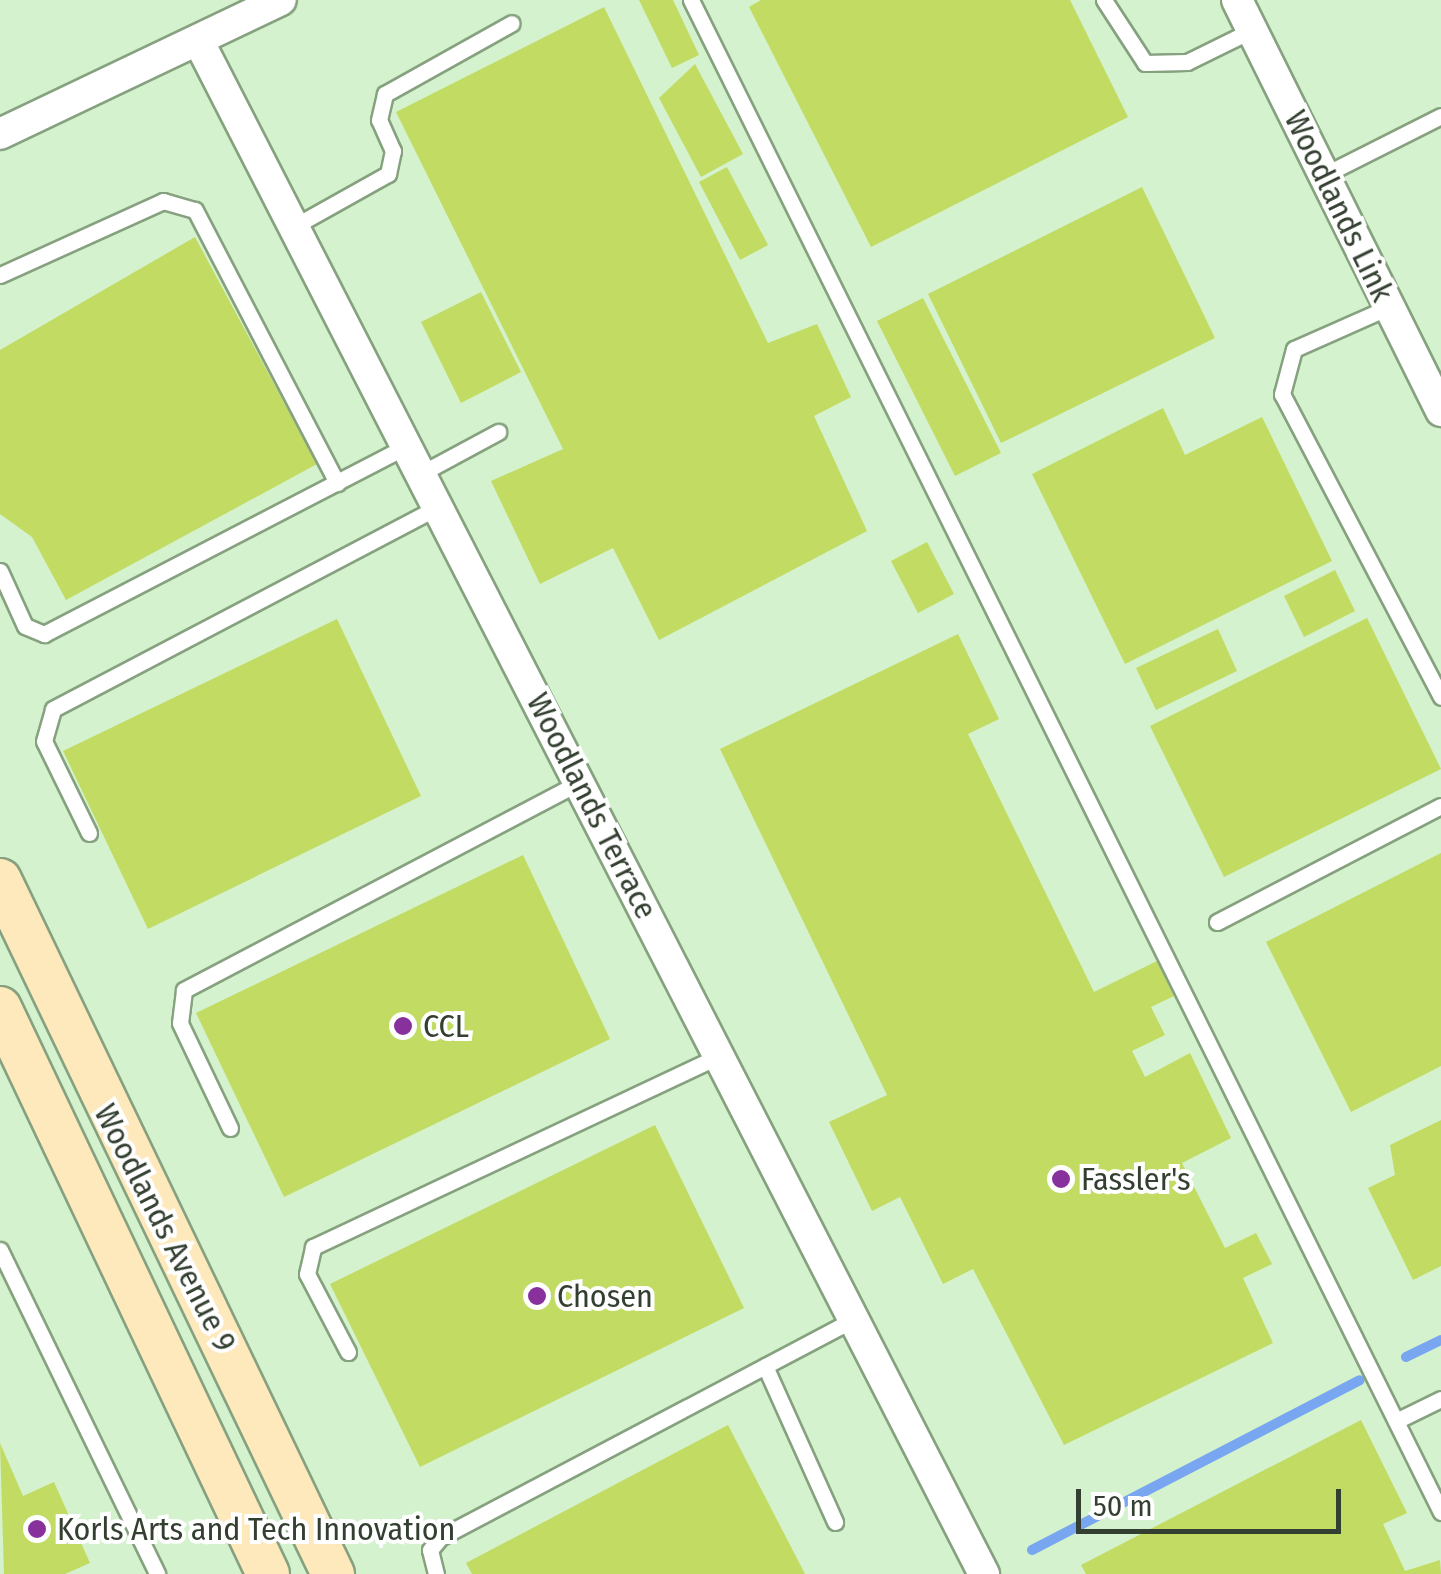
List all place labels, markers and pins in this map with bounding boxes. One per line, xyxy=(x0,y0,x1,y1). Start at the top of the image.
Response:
place label: CCL xyxy=(423,1007,469,1045)
marker: CCL xyxy=(392,1015,414,1037)
place label: Fassler's xyxy=(1081,1160,1191,1198)
marker: Fassler's xyxy=(1050,1168,1072,1190)
place label: Chosen xyxy=(557,1277,653,1315)
marker: Chosen xyxy=(526,1285,548,1307)
place label: Korls Arts and Tech Innovation xyxy=(57,1510,455,1548)
marker: Korls Arts and Tech Innovation xyxy=(26,1518,48,1540)

